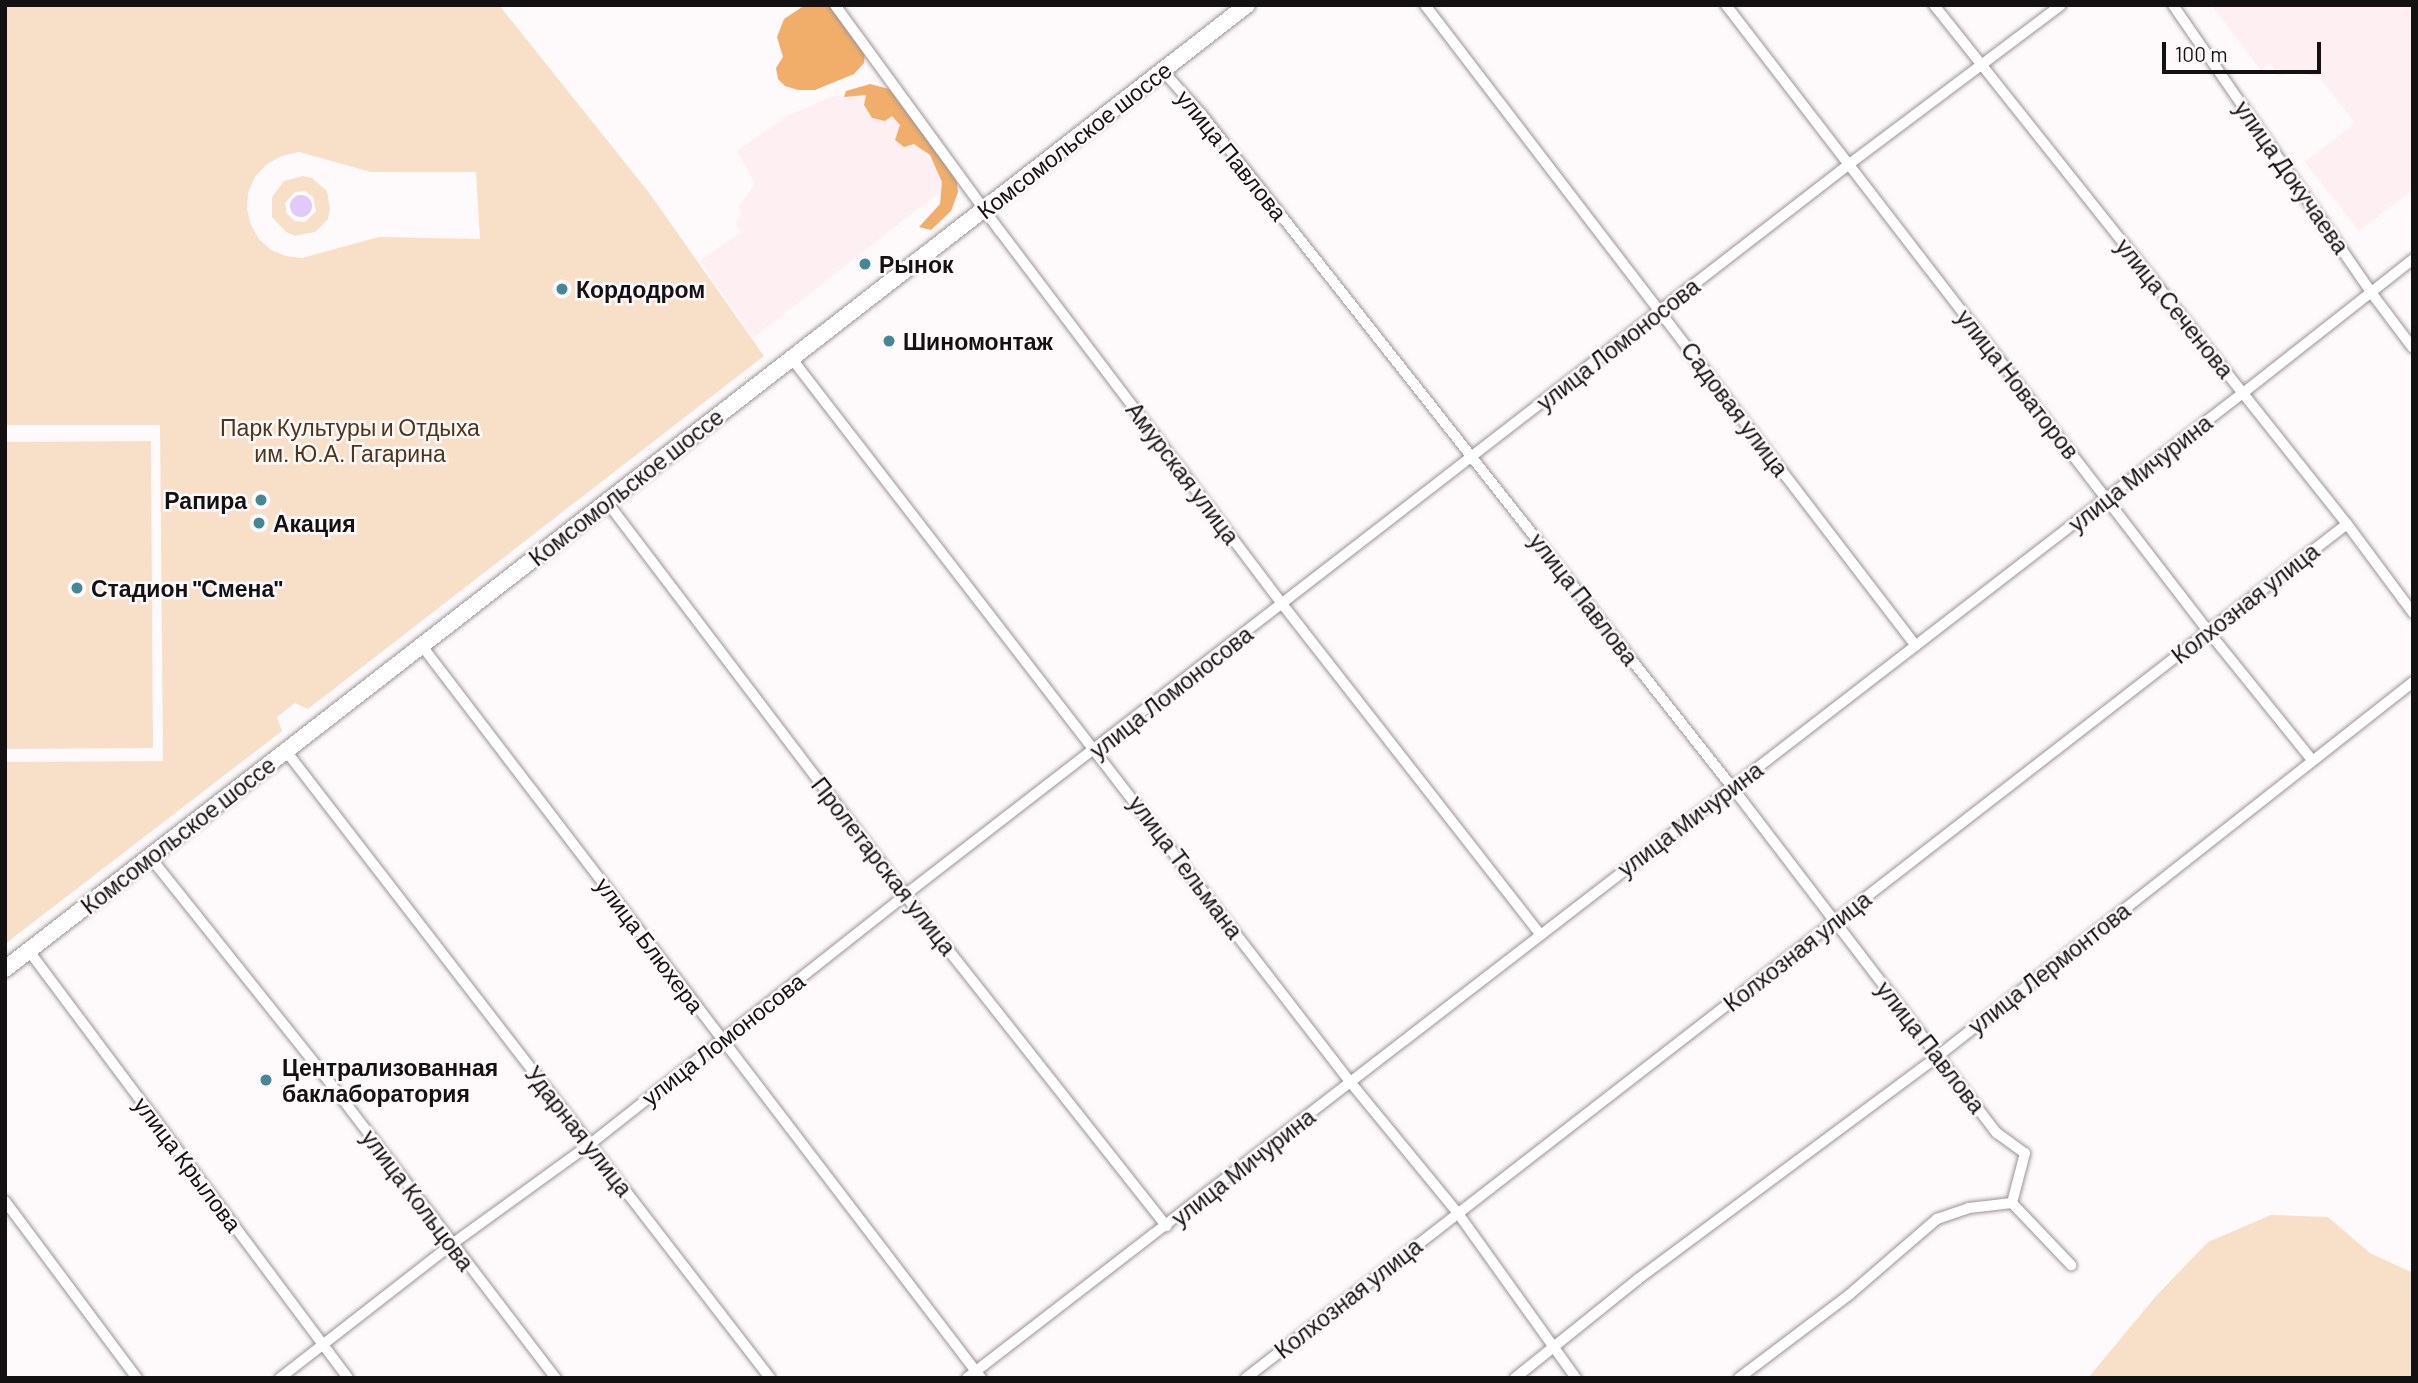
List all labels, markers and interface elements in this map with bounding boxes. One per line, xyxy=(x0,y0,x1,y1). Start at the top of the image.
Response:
scale bar xyxy=(2166,28,2325,72)
text: 100 m xyxy=(2175,41,2228,66)
street label: Комсомольское шоссе xyxy=(971,56,1177,224)
street label: улица Павлова xyxy=(1171,84,1293,226)
street label: улица Докучаева xyxy=(2229,95,2355,259)
street label: улица Сеченова xyxy=(2110,233,2240,383)
place label: Рынок xyxy=(879,250,953,278)
marker: Рынок xyxy=(857,256,873,272)
street label: улица Ломоносова xyxy=(1531,272,1705,416)
place label: Кордодром xyxy=(576,275,705,303)
marker: Кордодром xyxy=(554,281,570,297)
street label: улица Новаторов xyxy=(1951,304,2085,464)
place label: Шиномонтаж xyxy=(903,327,1053,355)
marker: Шиномонтаж xyxy=(881,333,897,349)
street label: Садовая улица xyxy=(1676,336,1794,482)
street label: Амурская улица xyxy=(1121,397,1245,549)
street label: Комсомольское шоссе xyxy=(523,403,729,571)
street label: улица Мичурина xyxy=(2063,409,2217,537)
park label: Парк Культуры и Отдыха им. Ю.А. Гагарина xyxy=(220,413,480,467)
place label: Рапира xyxy=(164,486,247,514)
marker: Рапира xyxy=(253,492,269,508)
place label: Акация xyxy=(273,509,356,537)
marker: Акация xyxy=(251,515,267,531)
street label: улица Павлова xyxy=(1524,527,1644,671)
street label: Колхозная улица xyxy=(2166,537,2324,669)
place label: Стадион "Смена" xyxy=(91,574,283,602)
marker: Стадион "Смена" xyxy=(69,580,85,596)
street label: улица Ломоносова xyxy=(1084,620,1258,764)
street label: Комсомольское шоссе xyxy=(75,751,281,919)
street label: улица Мичурина xyxy=(1612,756,1768,882)
street label: Пролетарская улица xyxy=(806,772,962,960)
street label: улица Тельмана xyxy=(1123,790,1249,944)
street label: улица Блюхера xyxy=(590,872,710,1018)
street label: Колхозная улица xyxy=(1718,885,1876,1017)
street label: улица Лермонтова xyxy=(1963,896,2135,1040)
street label: улица Ломоносова xyxy=(636,967,810,1111)
street label: улица Павлова xyxy=(1871,975,1991,1119)
place label: Централизованная баклаборатория xyxy=(282,1053,498,1107)
street label: Ударная улица xyxy=(520,1060,638,1202)
marker: Централизованная баклаборатория xyxy=(256,1070,276,1090)
street label: улица Крылова xyxy=(128,1091,248,1237)
street label: улица Мичурина xyxy=(1166,1103,1320,1231)
street label: улица Кольцова xyxy=(356,1124,480,1276)
street label: Колхозная улица xyxy=(1269,1232,1427,1364)

